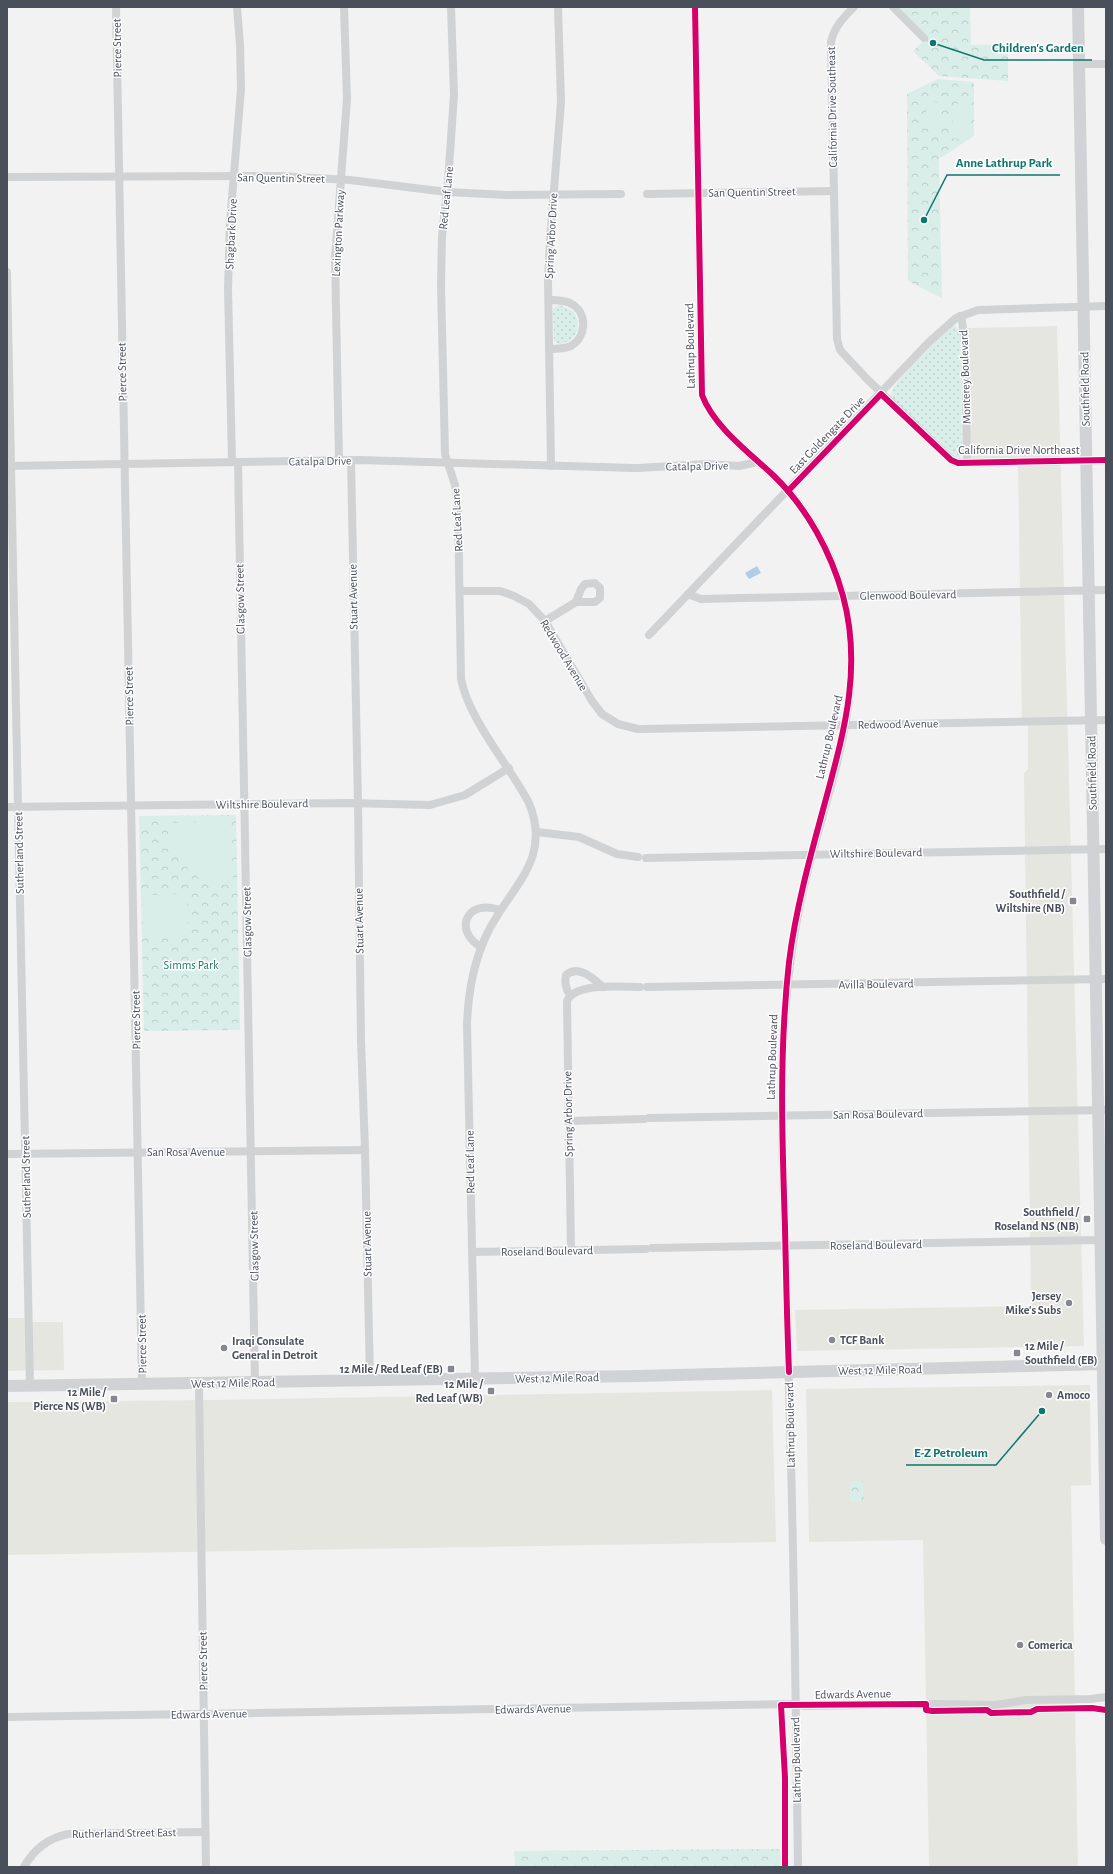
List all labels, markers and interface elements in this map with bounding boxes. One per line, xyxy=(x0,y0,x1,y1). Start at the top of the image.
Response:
street label: Pierce Street xyxy=(110,18,124,78)
callout: Children's Garden xyxy=(984,35,1092,60)
text: Children's Garden xyxy=(992,42,1084,55)
street label: California Drive Southeast xyxy=(825,46,839,168)
callout: Anne Lathrup Park xyxy=(947,150,1060,175)
text: Anne Lathrup Park xyxy=(956,157,1053,170)
street label: Red Leaf Lane xyxy=(437,166,455,230)
street label: San Quentin Street xyxy=(237,171,325,186)
street label: San Quentin Street xyxy=(708,185,796,200)
street label: Lexington Parkway xyxy=(330,189,347,277)
street label: Spring Arbor Drive xyxy=(543,193,559,279)
street label: Shagbark Drive xyxy=(223,198,239,270)
street label: Lathrup Boulevard xyxy=(683,303,697,389)
street label: Monterey Boulevard xyxy=(957,330,974,424)
street label: Pierce Street xyxy=(115,342,129,402)
street label: Southfield Road xyxy=(1078,352,1092,426)
street label: East Goldengate Drive xyxy=(787,394,867,476)
street label: California Drive Northeast xyxy=(958,444,1080,456)
street label: Catalpa Drive xyxy=(289,454,351,468)
street label: Catalpa Drive xyxy=(666,459,728,473)
street label: Red Leaf Lane xyxy=(449,488,465,552)
street label: Glasgow Street xyxy=(233,564,247,634)
street label: Stuart Avenue xyxy=(346,564,360,630)
street label: Glenwood Boulevard xyxy=(860,588,956,602)
street label: Redwood Avenue xyxy=(538,617,590,693)
street label: Pierce Street xyxy=(122,666,136,726)
street label: Lathrup Boulevard xyxy=(814,694,844,780)
street label: Redwood Avenue xyxy=(857,717,939,731)
street label: Southfield Road xyxy=(1085,736,1099,810)
street label: Wiltshire Boulevard xyxy=(216,797,308,811)
street label: Sutherland Street xyxy=(12,812,26,894)
street label: Wiltshire Boulevard xyxy=(830,846,922,860)
street label: Glasgow Street xyxy=(240,887,254,957)
street label: Stuart Avenue xyxy=(352,888,366,954)
place label: Southfield / Wiltshire (NB) xyxy=(996,888,1066,915)
marker: Southfield / Wiltshire (NB) xyxy=(1068,896,1078,906)
park label: Simms Park xyxy=(164,959,219,971)
street label: Avilla Boulevard xyxy=(838,977,914,991)
street label: Pierce Street xyxy=(129,990,143,1050)
street label: Lathrup Boulevard xyxy=(765,1014,779,1100)
street label: Spring Arbor Drive xyxy=(561,1071,575,1157)
street label: San Rosa Boulevard xyxy=(833,1107,923,1121)
street label: Red Leaf Lane xyxy=(463,1130,477,1194)
street label: Sutherland Street xyxy=(19,1136,33,1218)
street label: San Rosa Avenue xyxy=(147,1146,225,1158)
place label: Southfield / Roseland NS (NB) xyxy=(994,1206,1080,1233)
street label: Glasgow Street xyxy=(247,1211,261,1281)
street label: Stuart Avenue xyxy=(360,1211,374,1277)
marker: Southfield / Roseland NS (NB) xyxy=(1082,1214,1092,1224)
street label: Roseland Boulevard xyxy=(830,1238,922,1252)
street label: Roseland Boulevard xyxy=(501,1244,593,1258)
place label: Jersey Mike's Subs xyxy=(1005,1290,1062,1316)
marker: Jersey Mike's Subs xyxy=(1064,1298,1074,1308)
street label: Pierce Street xyxy=(135,1314,149,1374)
place label: TCF Bank xyxy=(840,1334,884,1346)
place label: Iraqi Consulate General in Detroit xyxy=(232,1335,318,1361)
marker: TCF Bank xyxy=(827,1335,837,1345)
place label: 12 Mile / Southfield (EB) xyxy=(1025,1340,1098,1367)
marker: Iraqi Consulate General in Detroit xyxy=(219,1343,229,1353)
marker: 12 Mile / Southfield (EB) xyxy=(1012,1348,1022,1358)
place label: 12 Mile / Red Leaf (EB) xyxy=(340,1363,443,1376)
street label: West 12 Mile Road xyxy=(838,1363,922,1377)
marker: 12 Mile / Red Leaf (EB) xyxy=(446,1364,456,1374)
street label: West 12 Mile Road xyxy=(515,1371,599,1385)
street label: West 12 Mile Road xyxy=(191,1376,275,1390)
place label: 12 Mile / Red Leaf (WB) xyxy=(415,1378,484,1405)
street label: Lathrup Boulevard xyxy=(783,1382,797,1468)
place label: 12 Mile / Pierce NS (WB) xyxy=(33,1386,107,1413)
marker: 12 Mile / Red Leaf (WB) xyxy=(486,1386,496,1396)
place label: Amoco xyxy=(1057,1389,1090,1401)
marker: Amoco xyxy=(1044,1390,1054,1400)
marker: 12 Mile / Pierce NS (WB) xyxy=(109,1394,119,1404)
callout: E-Z Petroleum xyxy=(906,1440,996,1465)
text: E-Z Petroleum xyxy=(914,1447,988,1460)
street label: Pierce Street xyxy=(196,1631,210,1691)
place label: Comerica xyxy=(1028,1639,1073,1651)
marker: Comerica xyxy=(1015,1640,1025,1650)
street label: Edwards Avenue xyxy=(815,1687,891,1701)
street label: Edwards Avenue xyxy=(495,1702,571,1716)
street label: Edwards Avenue xyxy=(171,1707,247,1721)
street label: Lathrup Boulevard xyxy=(789,1717,803,1803)
street label: Rutherland Street East xyxy=(72,1826,176,1840)

